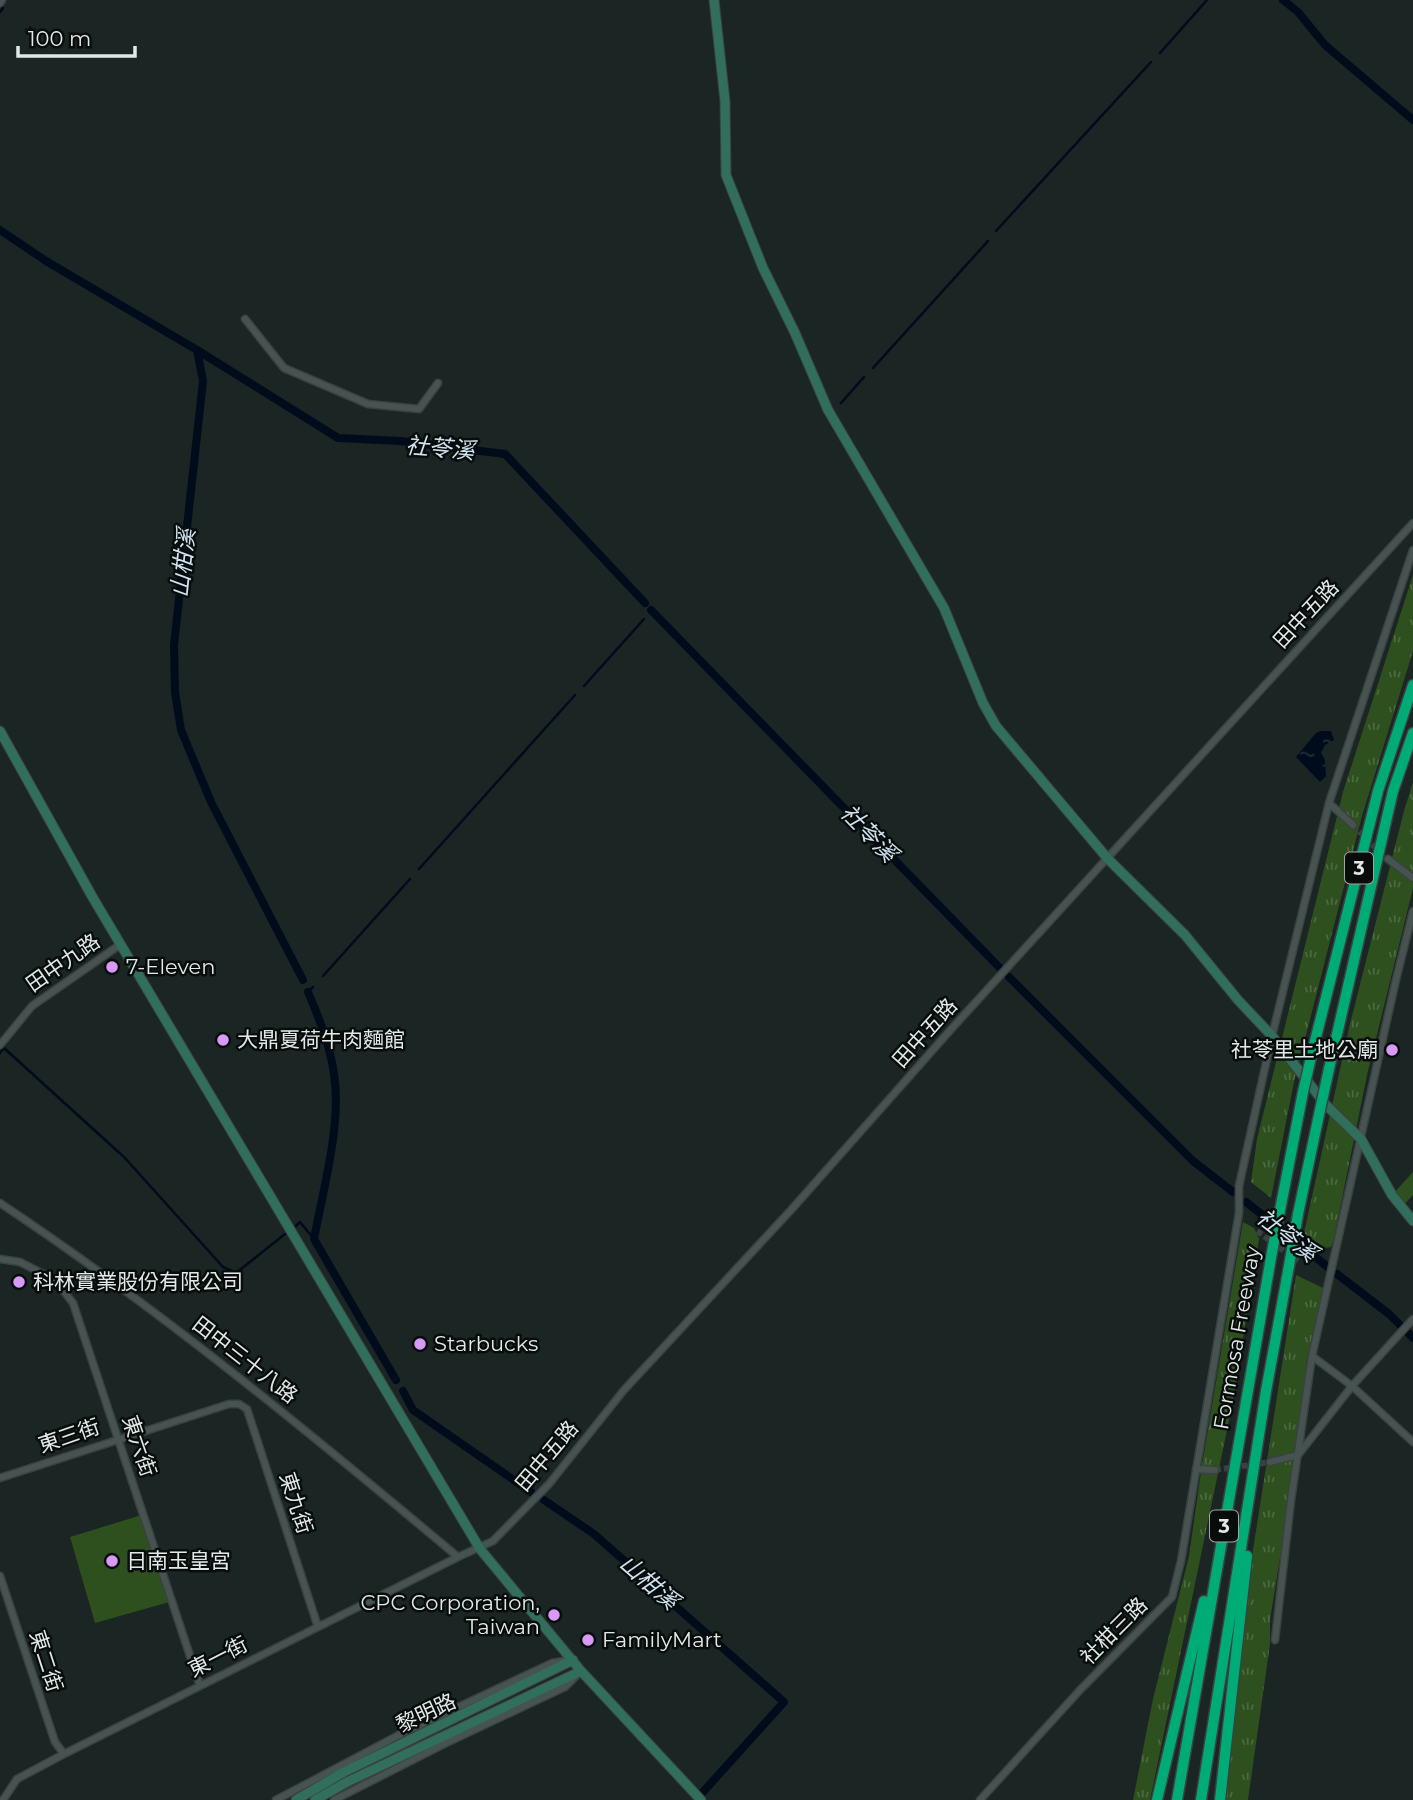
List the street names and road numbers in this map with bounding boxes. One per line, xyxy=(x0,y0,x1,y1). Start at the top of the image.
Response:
street label: 田中五路 xyxy=(1268,574,1343,653)
road number: 3 xyxy=(1345,852,1373,884)
street label: 田中九路 xyxy=(21,928,104,997)
street label: 田中五路 xyxy=(887,993,962,1072)
street label: Formosa Freeway xyxy=(1208,1244,1265,1432)
street label: 田中三十八路 xyxy=(188,1311,303,1408)
street label: 東六街 xyxy=(117,1412,162,1480)
street label: 東三街 xyxy=(35,1413,103,1458)
street label: 田中五路 xyxy=(510,1415,583,1496)
street label: 東九街 xyxy=(275,1469,318,1537)
road number: 3 xyxy=(1210,1510,1238,1542)
street label: 社柑三路 xyxy=(1075,1592,1152,1669)
street label: 東二街 xyxy=(25,1627,68,1695)
street label: 東一街 xyxy=(184,1631,252,1682)
street label: 黎明路 xyxy=(392,1688,460,1737)

